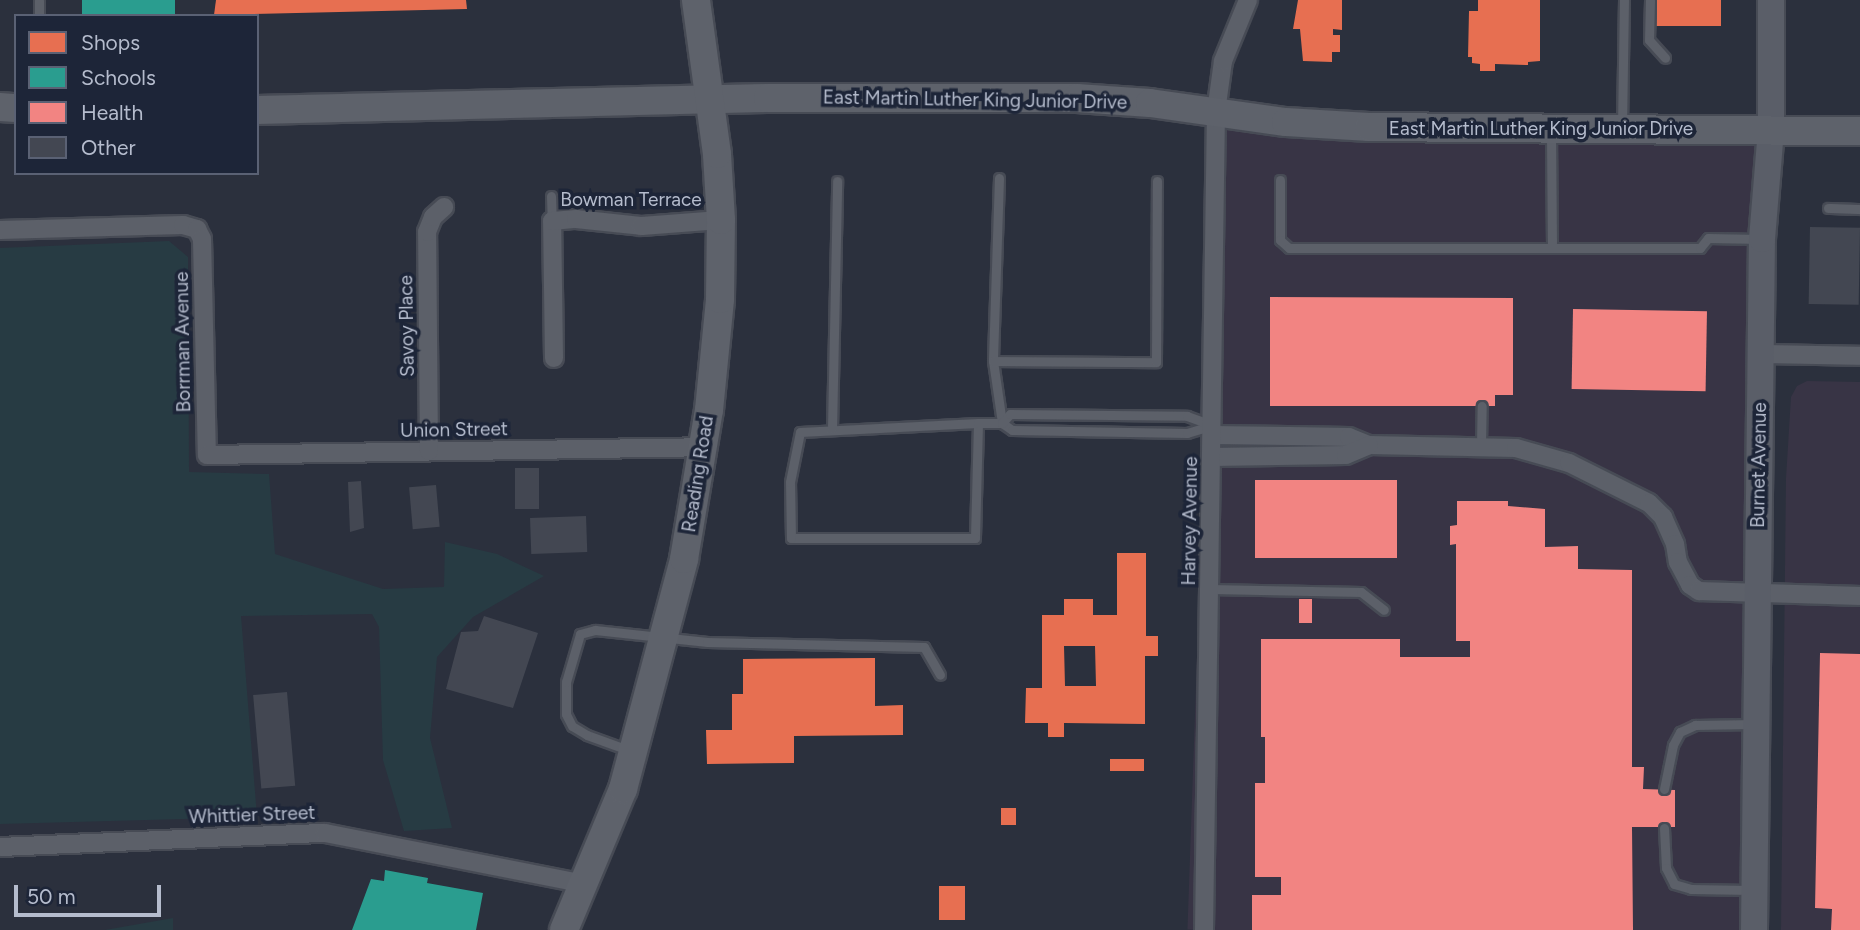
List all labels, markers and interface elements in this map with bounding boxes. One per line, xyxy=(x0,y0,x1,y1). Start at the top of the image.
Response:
legend xyxy=(14,14,259,175)
text: Shops xyxy=(81,30,140,55)
text: Schools xyxy=(81,65,156,90)
street label: East Martin Luther King Junior Drive xyxy=(823,86,1127,114)
text: Health xyxy=(81,100,143,125)
street label: East Martin Luther King Junior Drive xyxy=(1389,118,1693,140)
text: Other xyxy=(81,135,136,160)
street label: Bowman Terrace xyxy=(560,189,702,211)
street label: Borrman Avenue xyxy=(170,271,196,413)
street label: Savoy Place xyxy=(395,275,419,377)
street label: Burnet Avenue xyxy=(1747,402,1771,528)
street label: Reading Road xyxy=(678,414,718,534)
street label: Union Street xyxy=(400,418,508,442)
street label: Harvey Avenue xyxy=(1177,456,1203,586)
street label: Whittier Street xyxy=(188,801,316,829)
scale bar xyxy=(18,870,164,914)
text: 50 m xyxy=(27,884,76,909)

